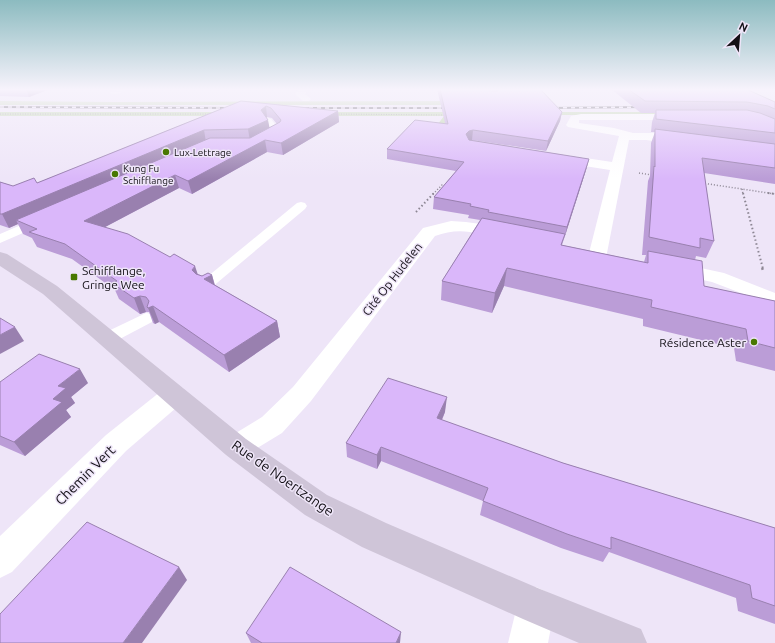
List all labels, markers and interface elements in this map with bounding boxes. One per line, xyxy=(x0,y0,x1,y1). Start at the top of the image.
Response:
north arrow xyxy=(719,16,759,56)
text: N xyxy=(737,20,750,34)
marker: Lux-Lettrage xyxy=(161,147,171,157)
place label: Lux-Lettrage xyxy=(174,147,231,158)
place label: Kung Fu Schifflange xyxy=(123,163,173,186)
marker: Kung Fu Schifflange xyxy=(110,169,120,179)
street label: Cité Op Hudelen xyxy=(360,240,424,318)
place label: Schifflange, Gringe Wee xyxy=(82,264,145,291)
marker: Schifflange, Gringe Wee xyxy=(69,272,79,282)
place label: Résidence Aster xyxy=(659,336,746,349)
marker: Résidence Aster xyxy=(749,337,759,347)
street label: Rue de Noertzange xyxy=(229,437,337,519)
street label: Chemin Vert xyxy=(52,441,119,508)

